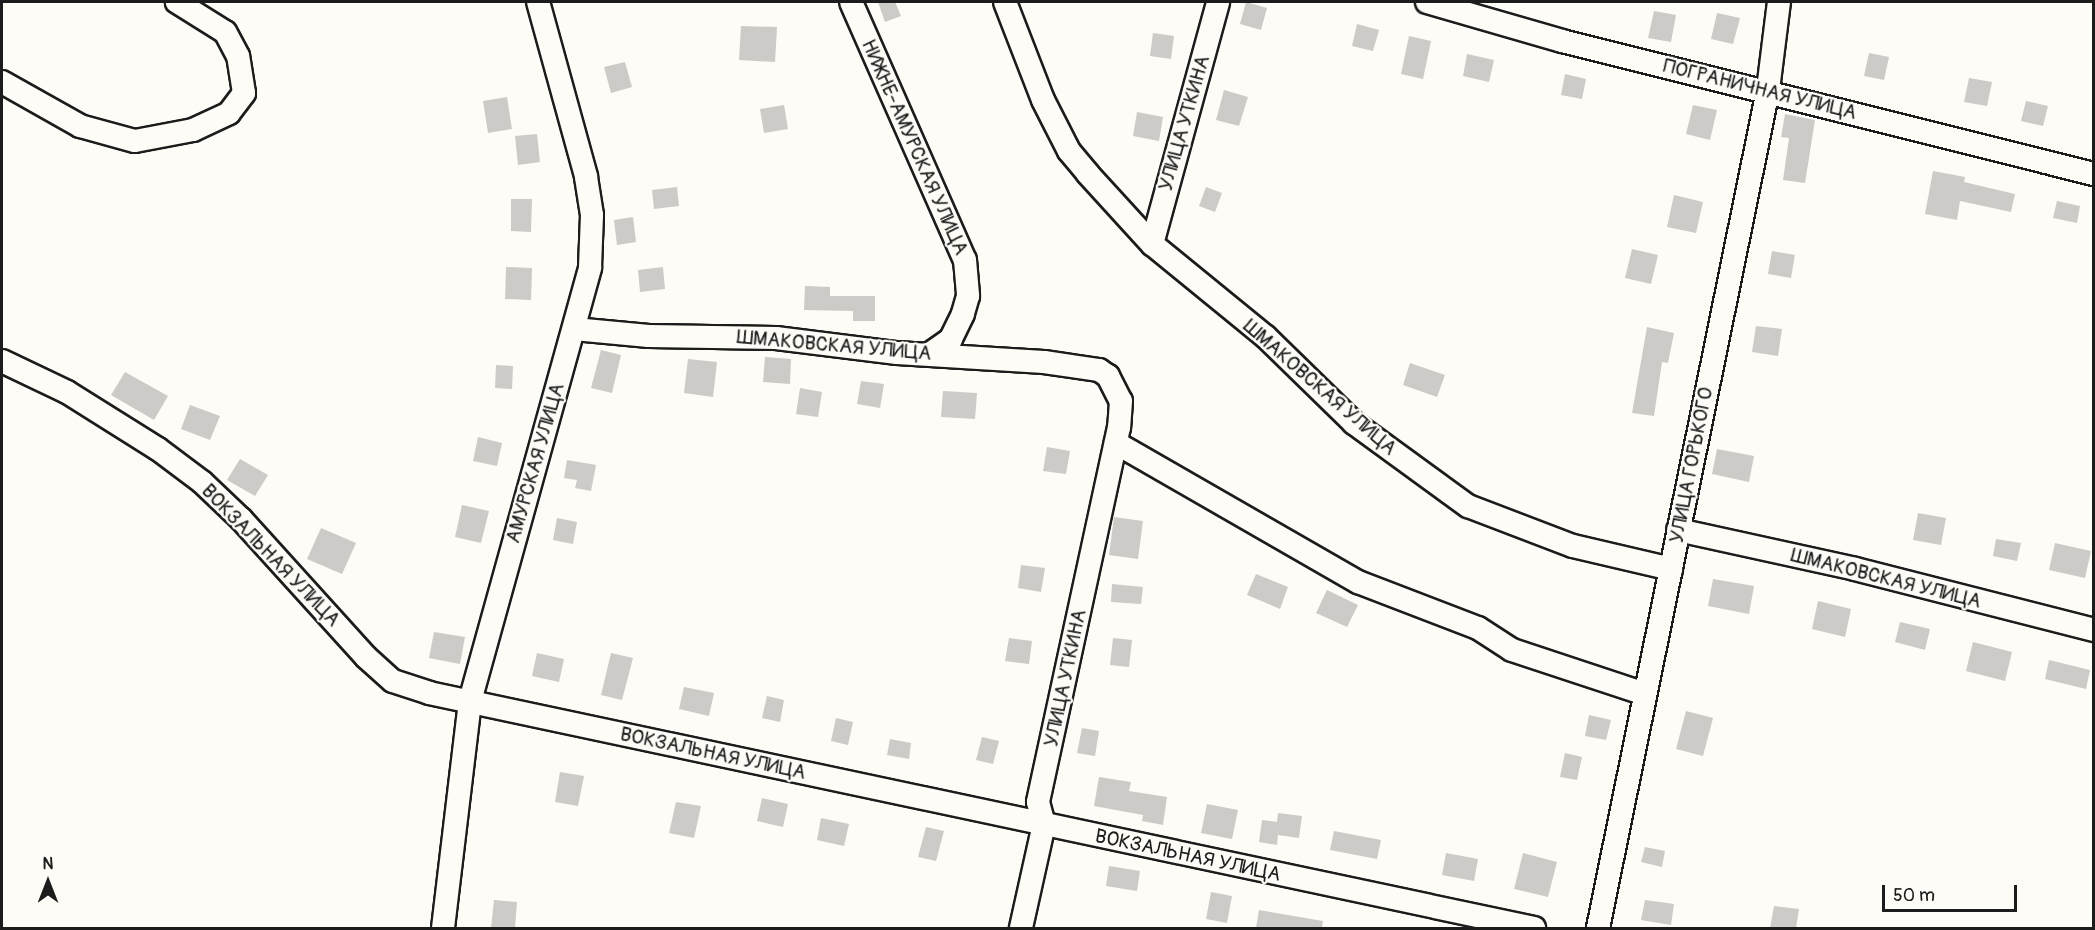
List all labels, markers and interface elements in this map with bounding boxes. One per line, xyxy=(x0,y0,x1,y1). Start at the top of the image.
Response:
street label: НИЖНЕ-АМУРСКАЯ УЛИЦА xyxy=(857,35,973,259)
street label: УЛИЦА УТКИНА xyxy=(1153,53,1215,193)
street label: ПОГРАНИЧНАЯ УЛИЦА xyxy=(1661,53,1859,125)
street label: ШМАКОВСКАЯ УЛИЦА xyxy=(1238,314,1402,460)
street label: ШМАКОВСКАЯ УЛИЦА xyxy=(736,325,932,365)
street label: АМУРСКАЯ УЛИЦА xyxy=(501,380,569,546)
street label: УЛИЦА ГОРЬКОГО xyxy=(1664,385,1718,545)
street label: ВОКЗАЛЬНАЯ УЛИЦА xyxy=(197,479,345,631)
street label: ШМАКОВСКАЯ УЛИЦА xyxy=(1788,543,1984,613)
street label: УЛИЦА УТКИНА xyxy=(1039,607,1091,749)
street label: ВОКЗАЛЬНАЯ УЛИЦА xyxy=(618,722,808,784)
street label: ВОКЗАЛЬНАЯ УЛИЦА xyxy=(1093,824,1283,886)
north arrow xyxy=(18,852,78,912)
text: N xyxy=(43,854,53,874)
scale bar xyxy=(1885,873,2020,911)
text: 50 m xyxy=(1893,884,1935,907)

